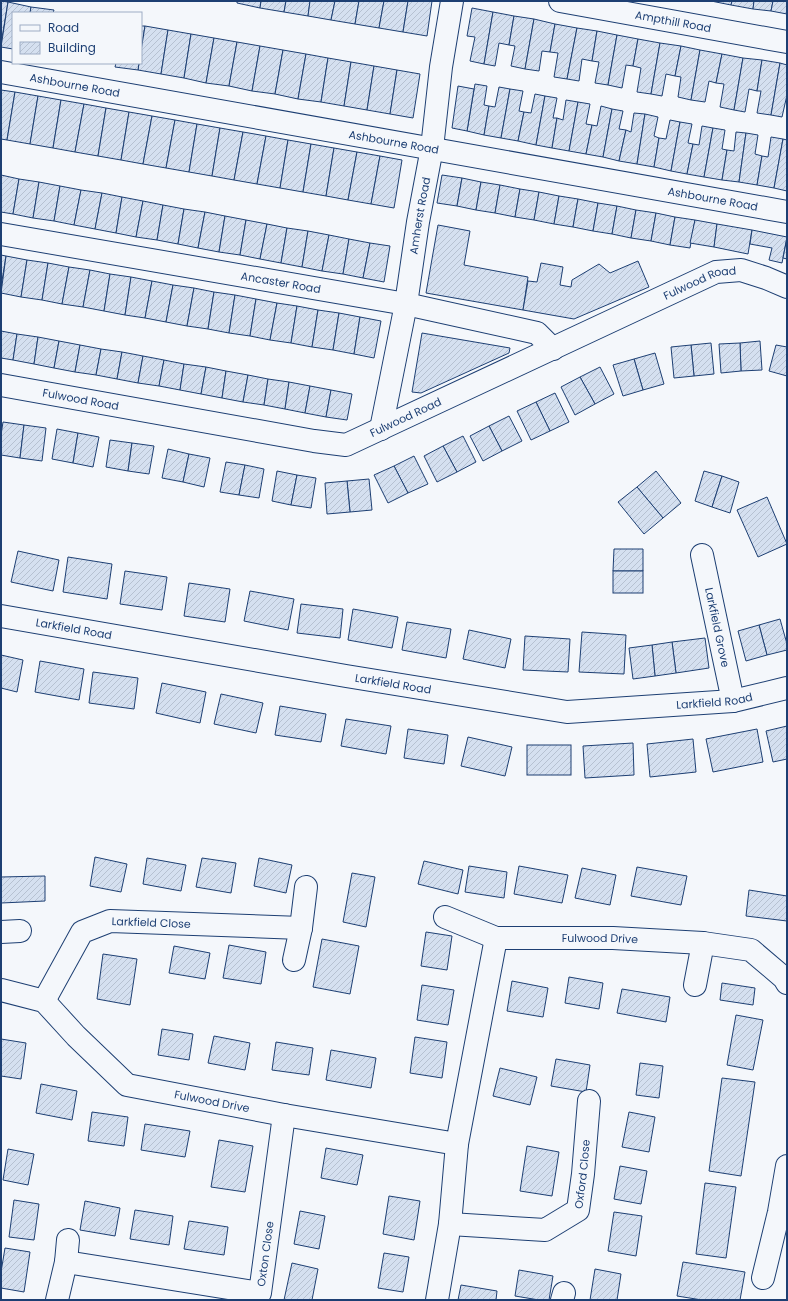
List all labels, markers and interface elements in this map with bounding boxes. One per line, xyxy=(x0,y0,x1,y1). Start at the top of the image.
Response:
street label: Ampthill Road xyxy=(634,7,712,36)
legend xyxy=(12,12,142,64)
text: Road xyxy=(48,19,79,36)
text: Building xyxy=(48,39,96,56)
street label: Ashbourne Road xyxy=(28,69,121,101)
street label: Ashbourne Road xyxy=(347,126,440,158)
street label: Amherst Road xyxy=(405,176,434,255)
street label: Ashbourne Road xyxy=(666,183,759,215)
street label: Fulwood Road xyxy=(661,262,737,304)
street label: Ancaster Road xyxy=(240,268,322,297)
street label: Fulwood Road xyxy=(41,385,120,414)
street label: Fulwood Road xyxy=(367,393,444,441)
street label: Larkfield Grove xyxy=(701,586,734,669)
street label: Larkfield Road xyxy=(35,614,113,643)
street label: Larkfield Road xyxy=(354,670,432,698)
street label: Larkfield Road xyxy=(676,689,754,713)
street label: Larkfield Close xyxy=(111,913,191,932)
street label: Fulwood Drive xyxy=(562,930,639,947)
street label: Fulwood Drive xyxy=(173,1086,251,1116)
street label: Oxford Close xyxy=(570,1138,594,1210)
street label: Oxton Close xyxy=(253,1220,278,1288)

